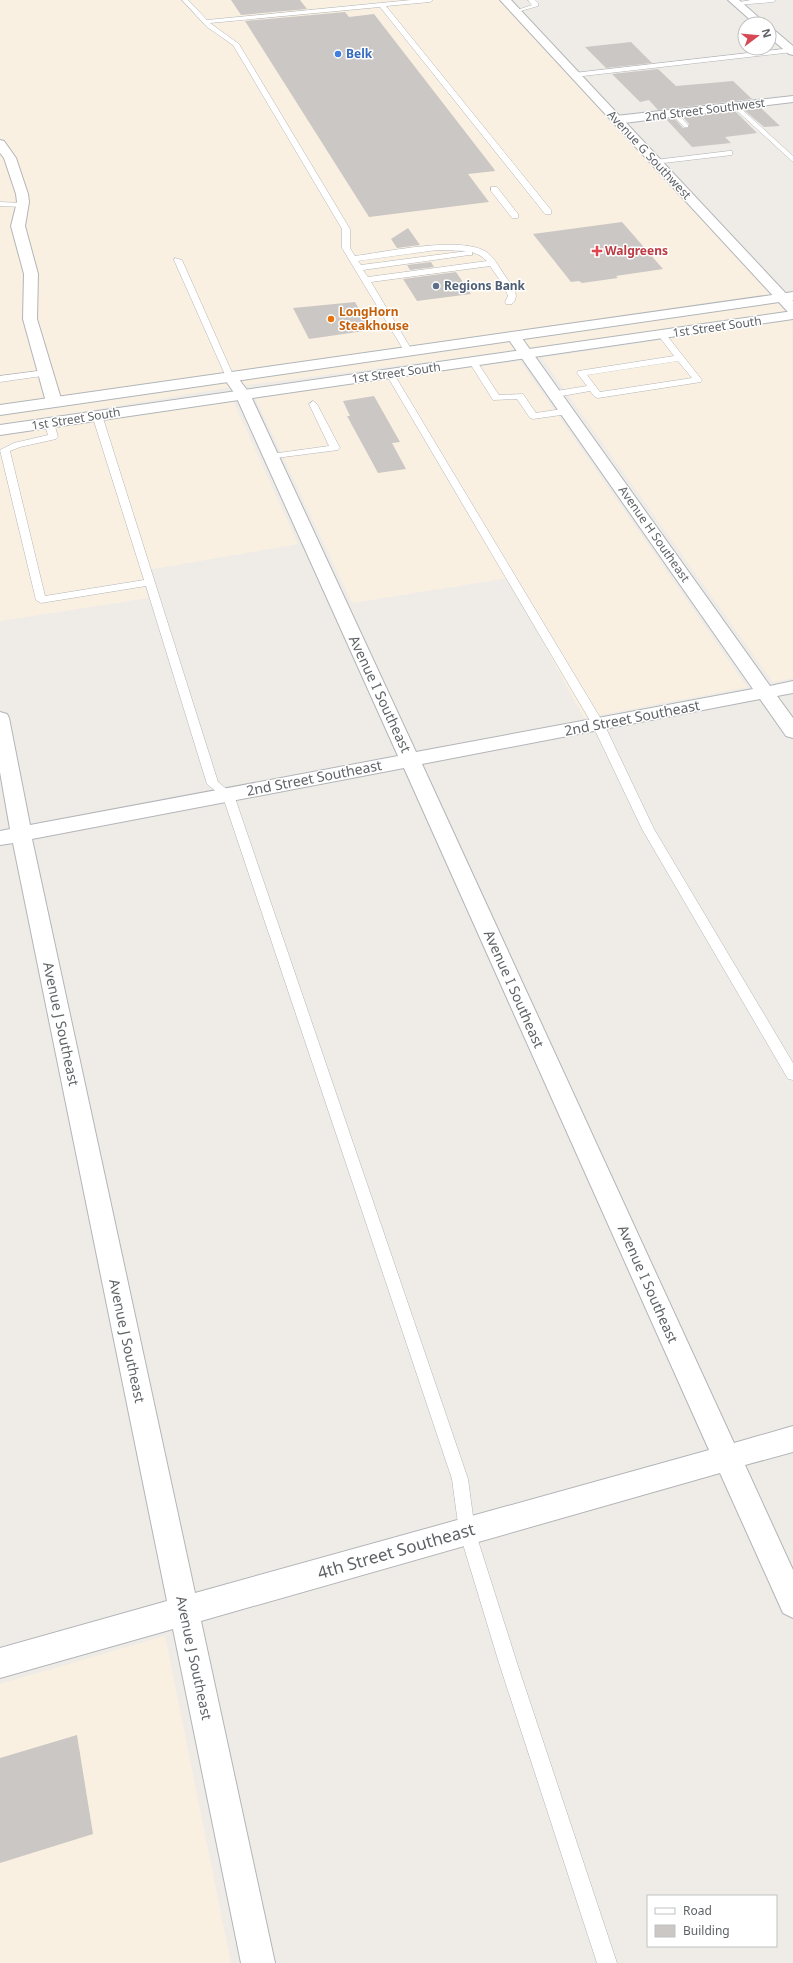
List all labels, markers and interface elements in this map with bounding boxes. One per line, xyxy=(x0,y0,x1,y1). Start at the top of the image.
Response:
north arrow xyxy=(737,16,777,56)
text: N xyxy=(759,27,776,39)
place label: Belk xyxy=(346,45,373,62)
marker: Belk xyxy=(333,49,343,59)
street label: 2nd Street Southwest xyxy=(644,94,767,125)
street label: Avenue G Southwest xyxy=(603,106,696,204)
place label: Walgreens xyxy=(605,242,668,259)
marker: Walgreens xyxy=(592,246,602,256)
place label: Regions Bank xyxy=(444,277,526,294)
marker: Regions Bank xyxy=(431,281,441,291)
place label: LongHorn Steakhouse xyxy=(339,303,409,334)
street label: 1st Street South xyxy=(671,312,763,341)
marker: LongHorn Steakhouse xyxy=(326,314,336,324)
street label: 1st Street South xyxy=(350,358,442,387)
street label: 1st Street South xyxy=(30,403,122,434)
street label: Avenue H Southeast xyxy=(615,482,694,586)
street label: Avenue I Southeast xyxy=(345,632,416,755)
street label: 2nd Street Southeast xyxy=(563,695,701,740)
street label: 2nd Street Southeast xyxy=(245,755,383,800)
street label: Avenue I Southeast xyxy=(480,927,549,1051)
street label: Avenue J Southeast xyxy=(39,960,84,1088)
street label: Avenue I Southeast xyxy=(614,1222,683,1346)
street label: Avenue J Southeast xyxy=(105,1277,150,1405)
street label: 4th Street Southeast xyxy=(314,1517,477,1584)
street label: Avenue J Southeast xyxy=(172,1594,217,1722)
legend xyxy=(647,1895,777,1947)
text: Road xyxy=(683,1902,712,1919)
text: Building xyxy=(683,1922,730,1939)

